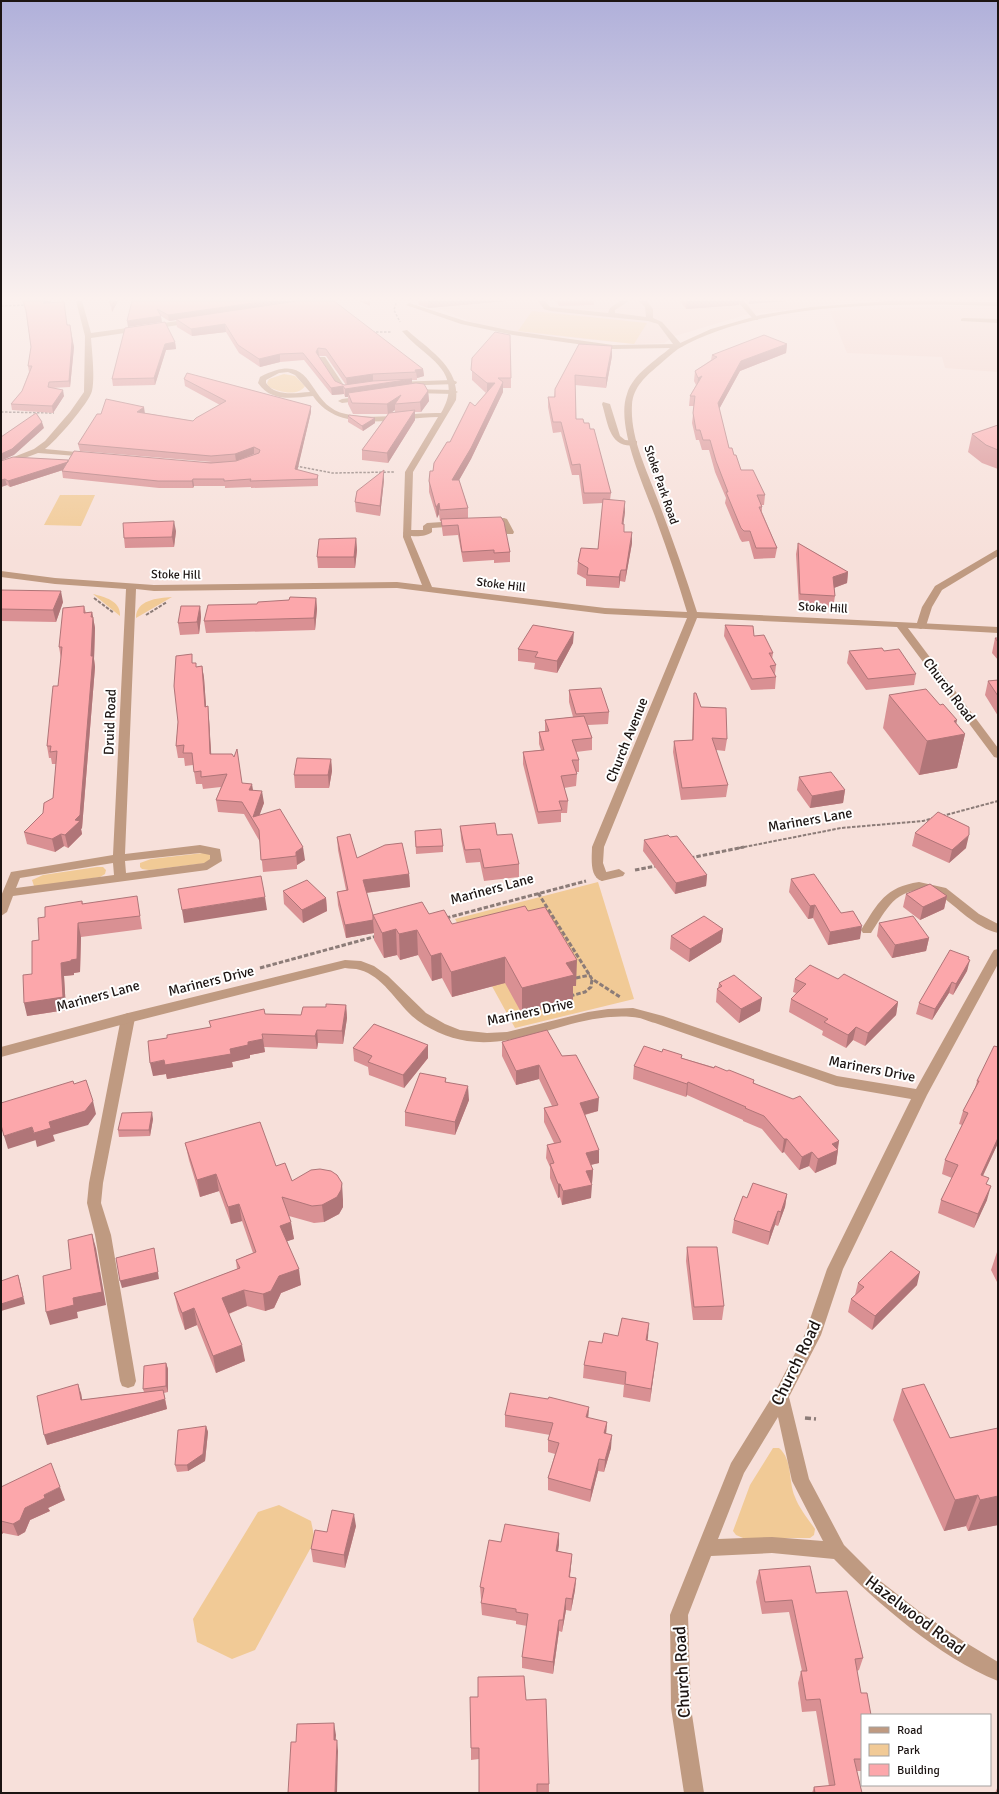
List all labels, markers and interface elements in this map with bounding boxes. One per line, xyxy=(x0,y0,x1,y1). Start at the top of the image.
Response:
street label: Stoke Park Road xyxy=(640,443,682,527)
street label: Stoke Hill xyxy=(151,567,201,583)
street label: Stoke Hill xyxy=(475,575,527,596)
street label: Stoke Hill xyxy=(798,599,849,617)
street label: Church Road xyxy=(919,655,979,725)
street label: Druid Road xyxy=(100,689,120,755)
street label: Church Avenue xyxy=(602,695,652,785)
street label: Mariners Lane xyxy=(766,804,854,836)
street label: Mariners Lane xyxy=(448,870,536,908)
street label: Mariners Drive xyxy=(166,962,256,1000)
street label: Mariners Lane xyxy=(54,977,142,1015)
street label: Mariners Drive xyxy=(485,995,575,1029)
street label: Mariners Drive xyxy=(827,1052,917,1086)
street label: Church Road xyxy=(766,1317,826,1409)
street label: Hazelwood Road xyxy=(861,1571,969,1659)
street label: Church Road xyxy=(669,1625,695,1719)
legend xyxy=(861,1714,991,1786)
text: Road xyxy=(897,1723,923,1738)
text: Park xyxy=(897,1743,920,1758)
text: Building xyxy=(897,1763,940,1778)

